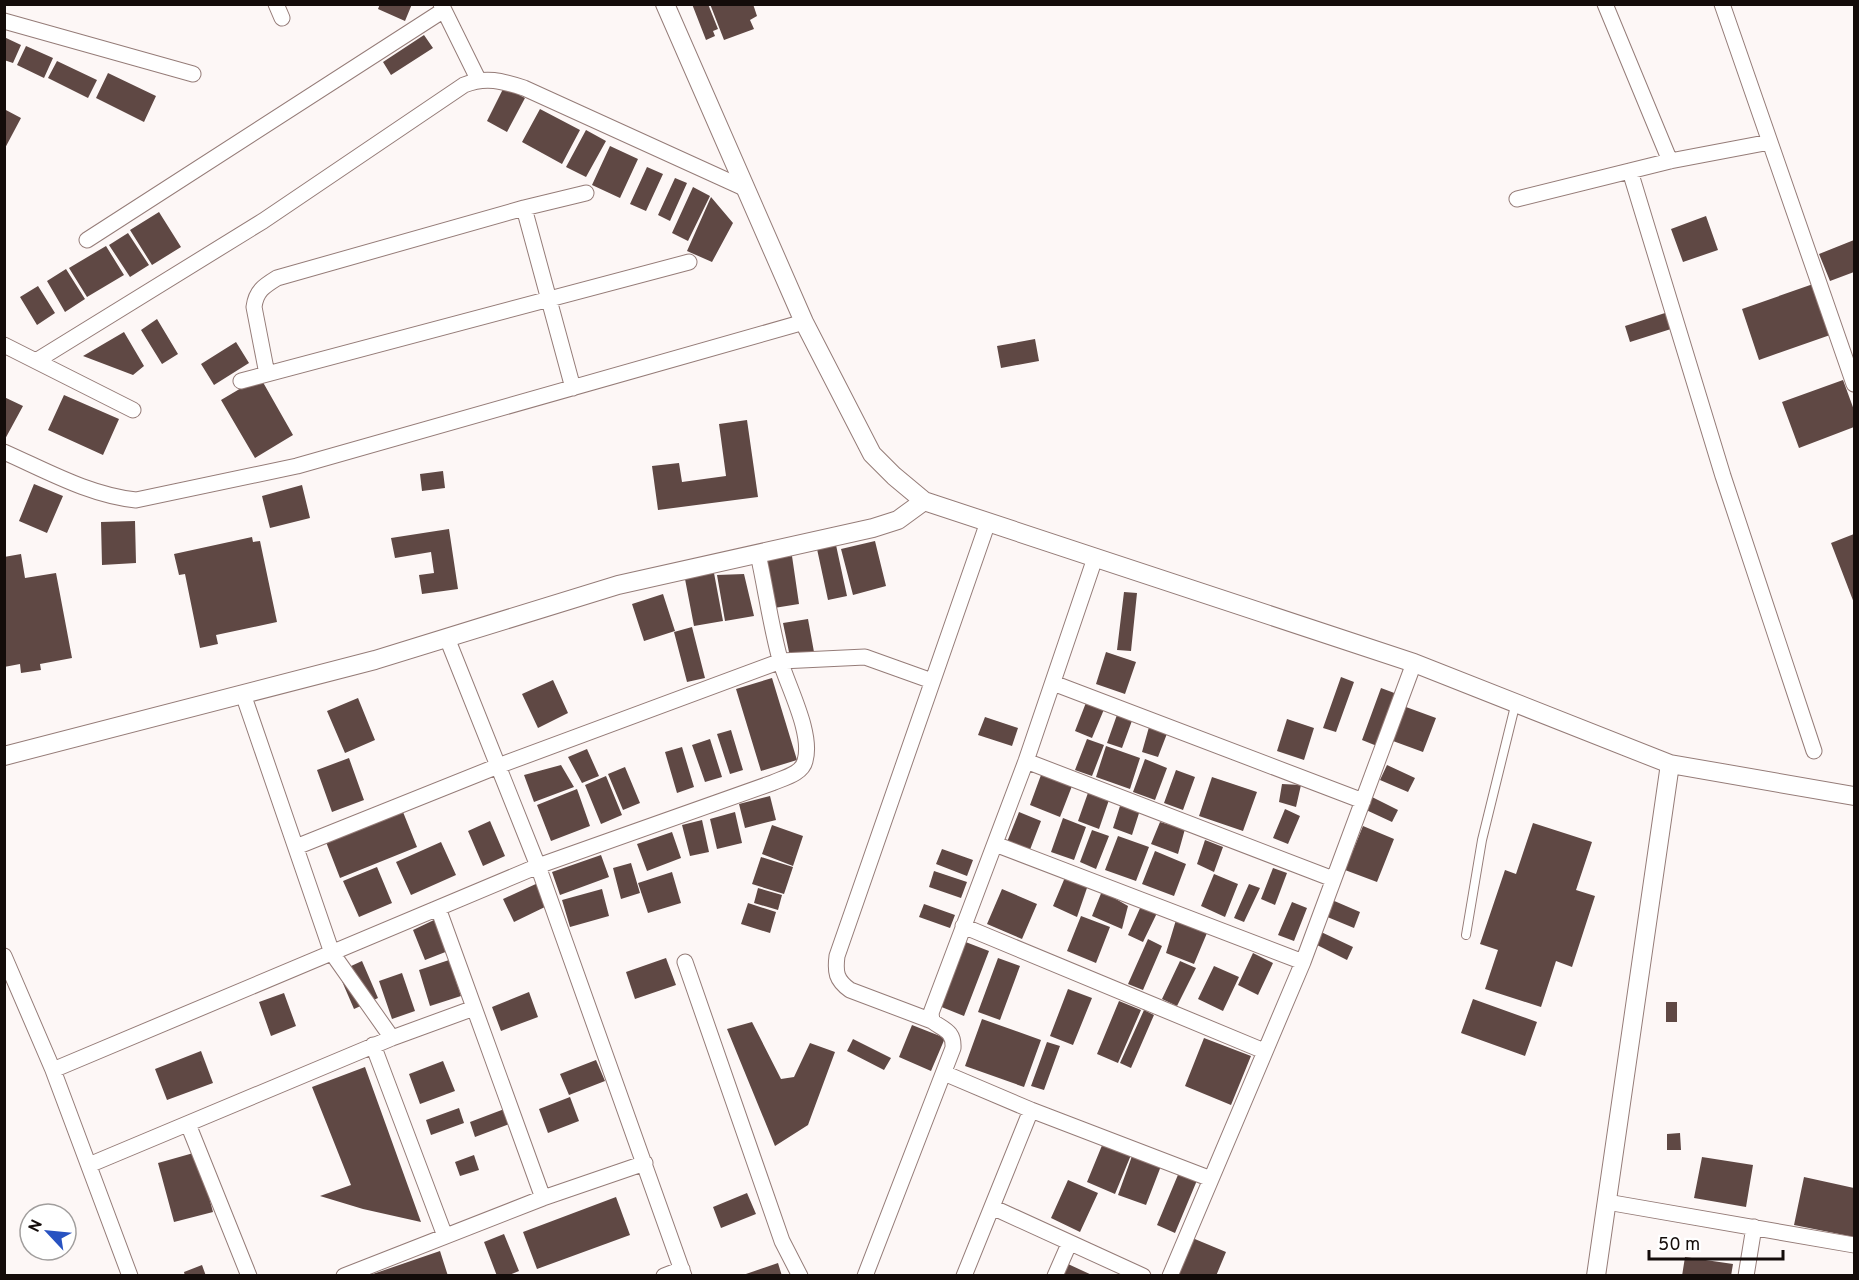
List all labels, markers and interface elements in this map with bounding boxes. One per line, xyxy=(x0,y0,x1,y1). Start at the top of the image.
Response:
north arrow xyxy=(18,1202,78,1262)
text: N xyxy=(25,1217,48,1236)
scale bar xyxy=(1649,1223,1782,1261)
text: 50 m xyxy=(1658,1234,1700,1257)

